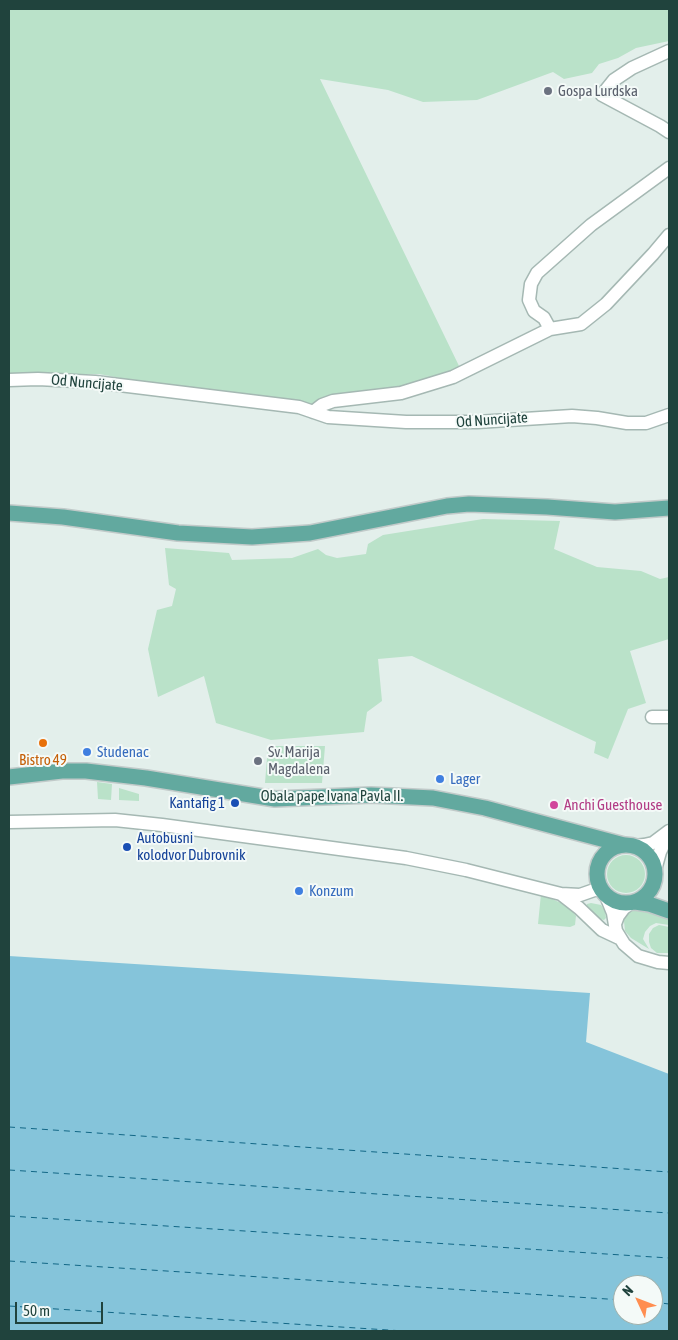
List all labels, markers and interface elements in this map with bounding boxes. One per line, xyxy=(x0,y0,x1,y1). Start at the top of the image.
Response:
place label: Gospa Lurdska xyxy=(558,82,638,100)
marker: Gospa Lurdska xyxy=(542,85,554,97)
street label: Od Nuncijate xyxy=(51,371,123,395)
street label: Od Nuncijate xyxy=(456,409,528,431)
marker: Bistro 49 xyxy=(37,737,49,749)
place label: Studenac xyxy=(97,743,149,761)
place label: Sv. Marija Magdalena xyxy=(268,743,330,778)
marker: Studenac xyxy=(81,746,93,758)
place label: Bistro 49 xyxy=(19,751,67,769)
marker: Sv. Marija Magdalena xyxy=(252,755,264,767)
place label: Lager xyxy=(450,770,480,788)
marker: Lager xyxy=(434,773,446,785)
street label: Obala pape Ivana Pavla II. xyxy=(261,787,403,805)
place label: Kantafig 1 xyxy=(169,794,225,812)
place label: Anchi Guesthouse xyxy=(564,796,662,814)
marker: Kantafig 1 xyxy=(229,797,241,809)
marker: Anchi Guesthouse xyxy=(548,799,560,811)
place label: Autobusni kolodvor Dubrovnik xyxy=(137,829,245,864)
marker: Autobusni kolodvor Dubrovnik xyxy=(121,841,133,853)
place label: Konzum xyxy=(309,882,354,900)
marker: Konzum xyxy=(293,885,305,897)
north arrow xyxy=(613,1275,663,1325)
text: N xyxy=(619,1282,636,1299)
scale bar xyxy=(18,1292,105,1324)
text: 50 m xyxy=(23,1302,50,1319)

